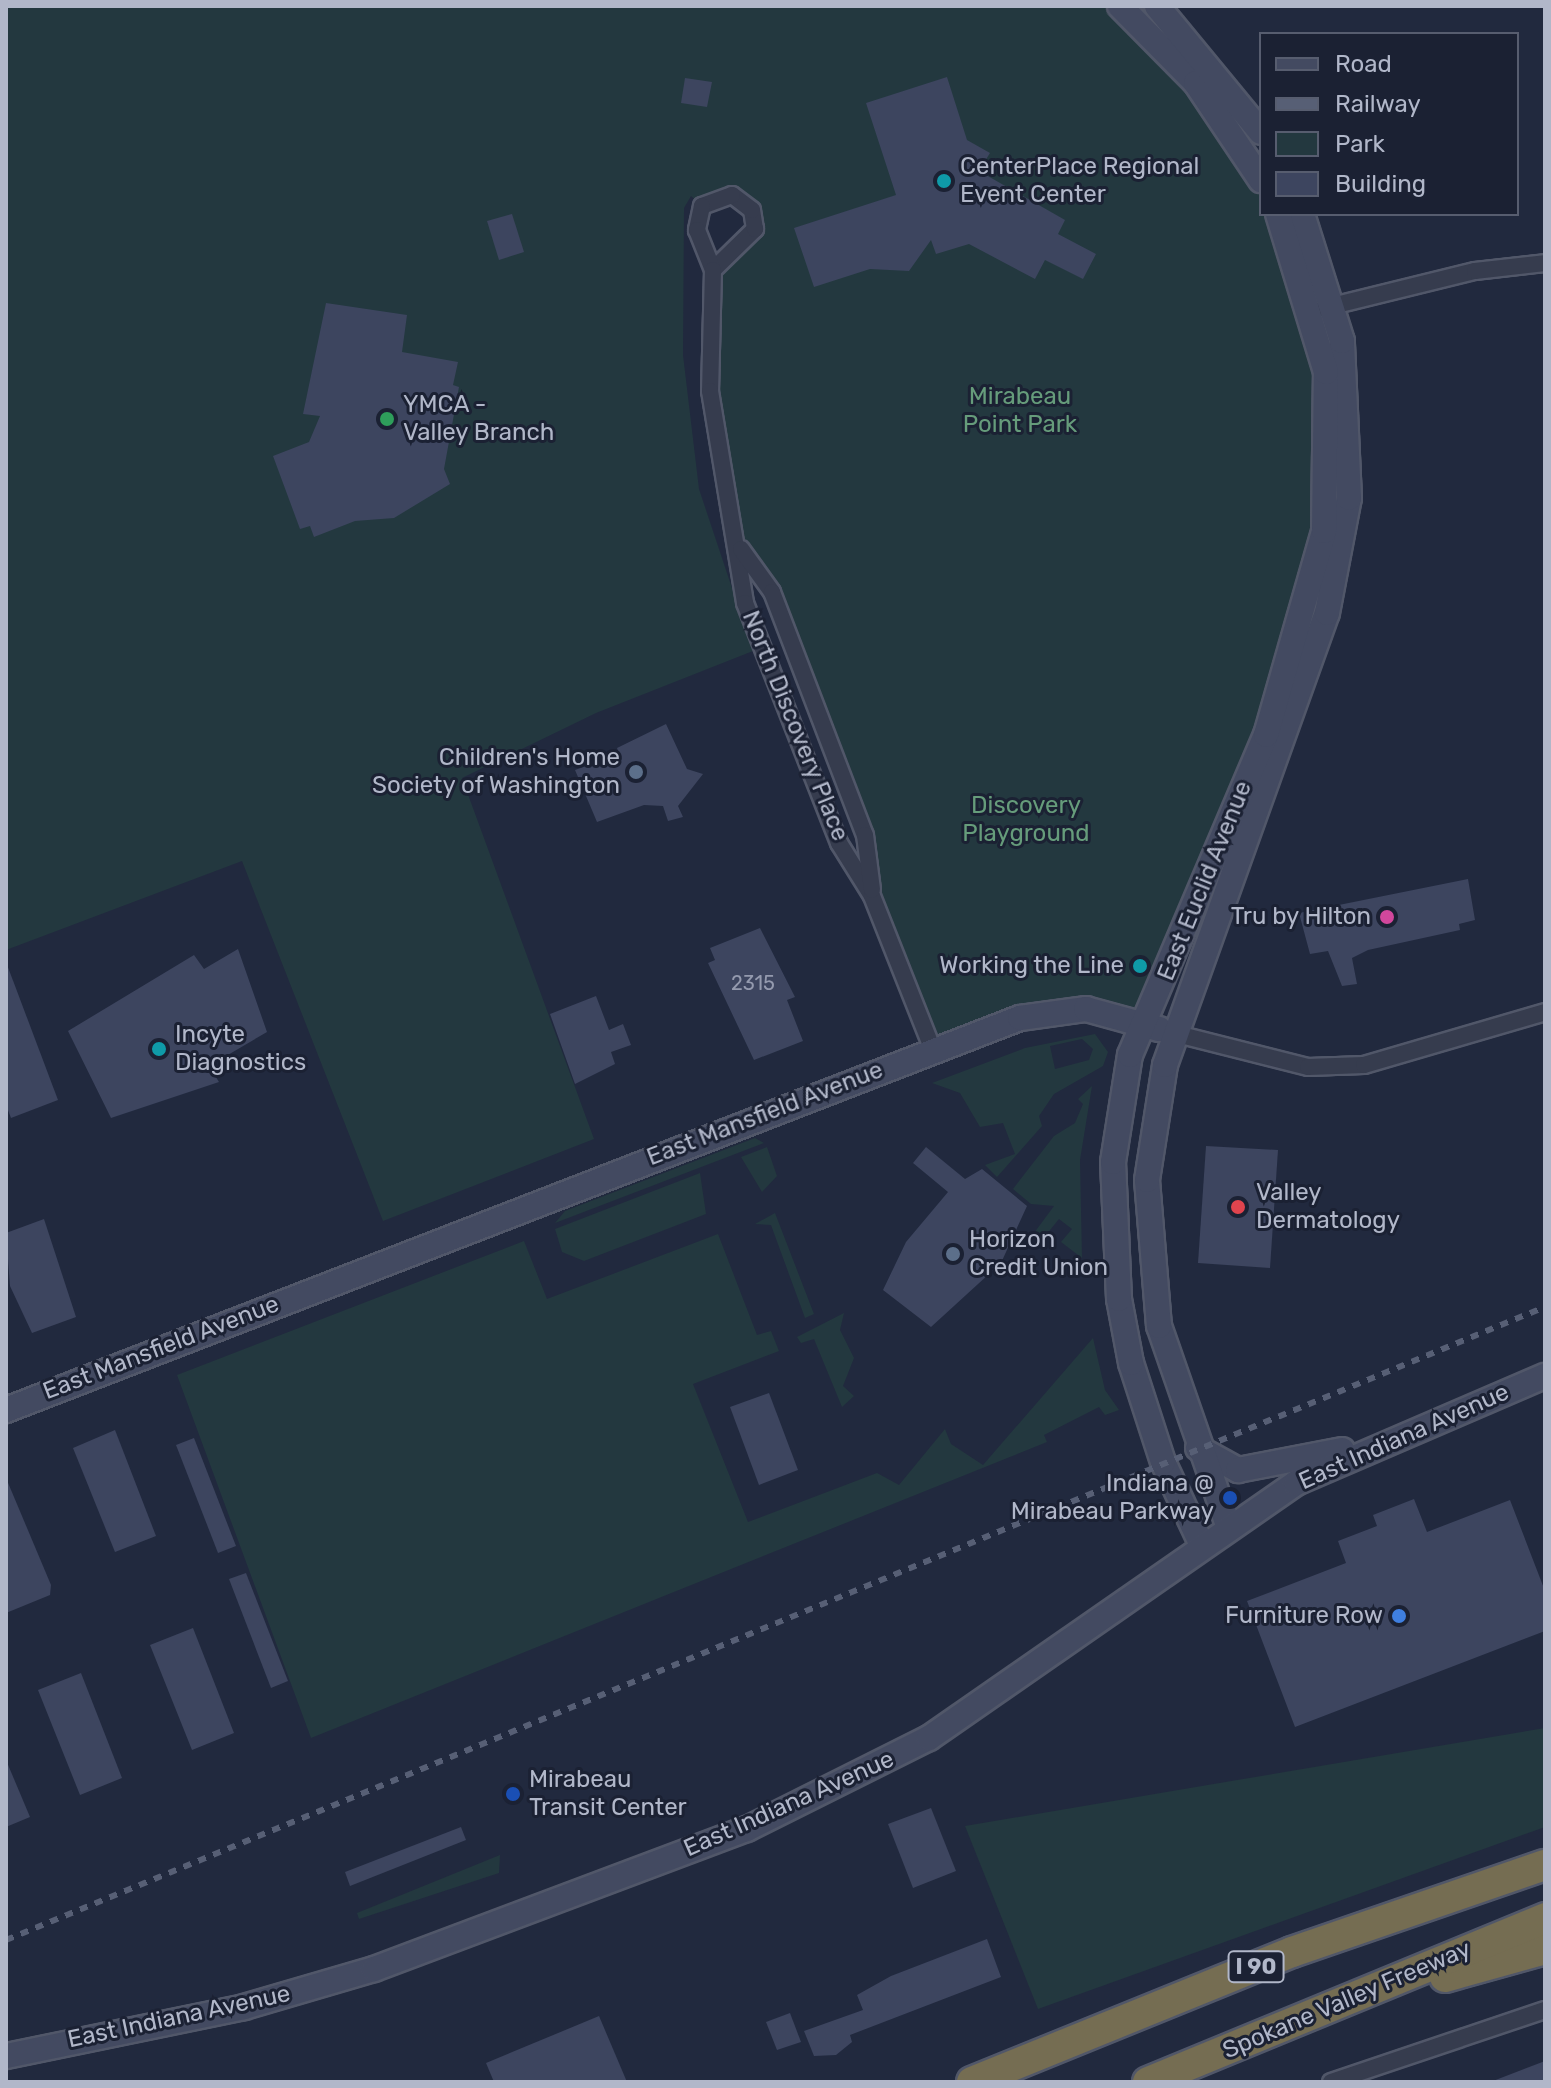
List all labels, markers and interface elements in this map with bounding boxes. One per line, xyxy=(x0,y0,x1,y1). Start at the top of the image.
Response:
legend xyxy=(1259,32,1519,216)
text: Road xyxy=(1335,50,1392,78)
text: Railway xyxy=(1335,90,1421,118)
text: Park xyxy=(1335,130,1385,158)
place label: CenterPlace Regional Event Center xyxy=(960,153,1199,209)
text: Building xyxy=(1335,170,1426,198)
marker: CenterPlace Regional Event Center xyxy=(935,172,953,190)
park label: Mirabeau Point Park xyxy=(963,383,1077,439)
place label: YMCA - Valley Branch xyxy=(403,391,555,447)
marker: YMCA - Valley Branch xyxy=(378,410,396,428)
street label: North Discovery Place xyxy=(736,606,854,846)
place label: Children's Home Society of Washington xyxy=(370,744,620,800)
marker: Children's Home Society of Washington xyxy=(627,763,645,781)
street label: East Euclid Avenue xyxy=(1152,777,1258,985)
park label: Discovery Playground xyxy=(962,792,1090,848)
place label: Tru by Hilton xyxy=(1230,903,1371,931)
marker: Tru by Hilton xyxy=(1378,908,1396,926)
place label: Working the Line xyxy=(939,952,1124,980)
marker: Working the Line xyxy=(1131,957,1149,975)
house number: 2315 xyxy=(731,971,775,995)
place label: Incyte Diagnostics xyxy=(175,1021,306,1077)
marker: Incyte Diagnostics xyxy=(150,1040,168,1058)
street label: East Mansfield Avenue xyxy=(643,1056,887,1172)
place label: Valley Dermatology xyxy=(1256,1179,1400,1235)
marker: Valley Dermatology xyxy=(1227,1196,1249,1218)
place label: Horizon Credit Union xyxy=(969,1226,1108,1282)
marker: Horizon Credit Union xyxy=(944,1245,962,1263)
street label: East Mansfield Avenue xyxy=(39,1290,283,1406)
street label: East Indiana Avenue xyxy=(1294,1378,1514,1496)
place label: Indiana @ Mirabeau Parkway xyxy=(1011,1470,1214,1526)
marker: Indiana @ Mirabeau Parkway xyxy=(1221,1489,1239,1507)
place label: Furniture Row xyxy=(1225,1602,1383,1630)
marker: Furniture Row xyxy=(1390,1607,1408,1625)
street label: East Indiana Avenue xyxy=(679,1745,899,1863)
place label: Mirabeau Transit Center xyxy=(529,1766,687,1822)
marker: Mirabeau Transit Center xyxy=(504,1785,522,1803)
street label: Spokane Valley Freeway xyxy=(1218,1934,1476,2066)
road number: I 90 xyxy=(1226,1949,1286,1985)
street label: East Indiana Avenue xyxy=(65,1979,293,2055)

